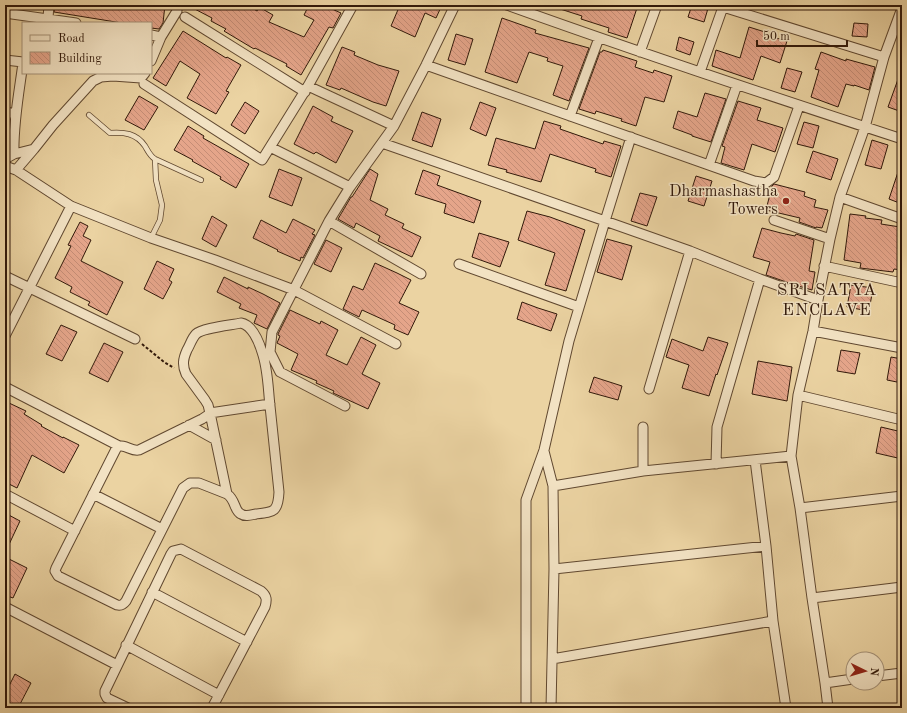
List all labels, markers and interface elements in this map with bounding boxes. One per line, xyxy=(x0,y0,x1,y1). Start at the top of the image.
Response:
legend xyxy=(22,22,152,74)
scale bar xyxy=(757,22,847,48)
text: 50 m xyxy=(763,30,790,43)
text: Road xyxy=(58,33,85,45)
text: Building xyxy=(58,53,102,65)
place label: Dharmashastha Towers xyxy=(669,184,778,218)
marker: Dharmashastha Towers xyxy=(781,196,791,206)
district label: SRI SATYA ENCLAVE xyxy=(777,282,877,319)
north arrow xyxy=(845,651,885,691)
text: N xyxy=(868,667,879,677)

